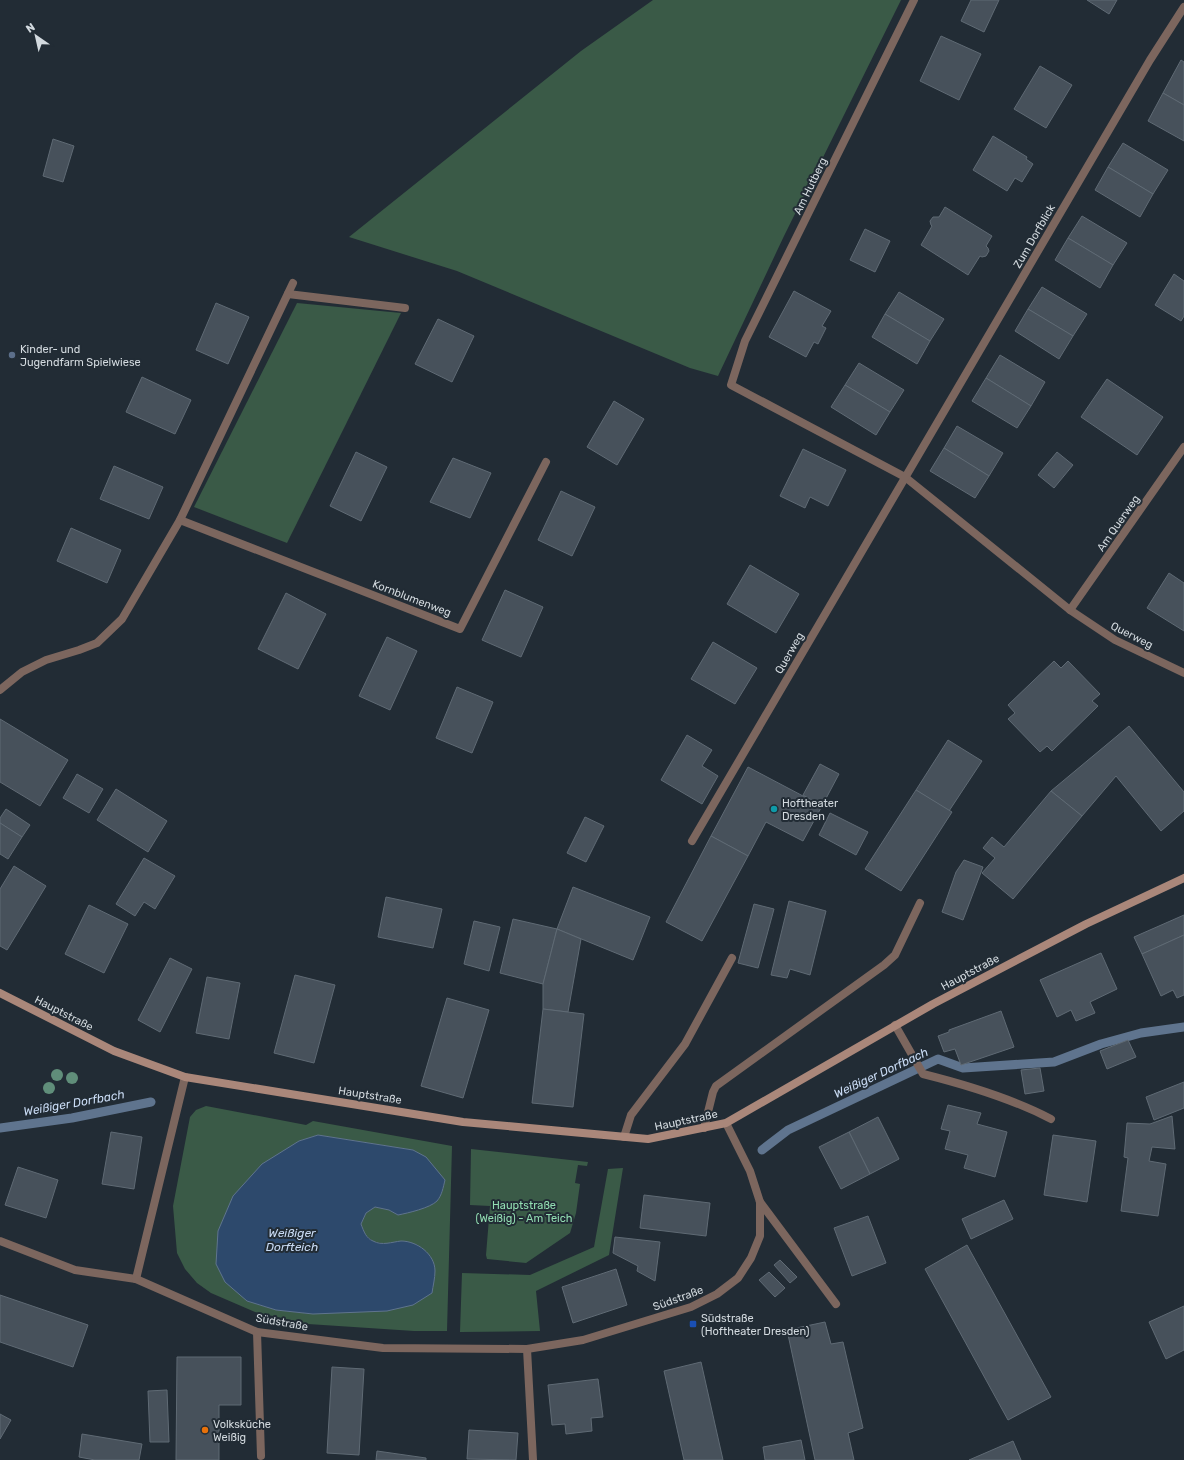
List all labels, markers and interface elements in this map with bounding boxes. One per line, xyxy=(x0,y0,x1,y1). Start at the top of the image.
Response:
north arrow xyxy=(16,16,56,56)
text: N xyxy=(24,20,38,36)
street label: Am Hutberg xyxy=(791,156,830,217)
street label: Zum Dorfblick xyxy=(1011,202,1058,270)
place label: Kinder- und Jugendfarm Spielwiese xyxy=(20,343,141,369)
marker: Kinder- und Jugendfarm Spielwiese xyxy=(7,350,17,360)
street label: Am Querweg xyxy=(1094,493,1143,554)
street label: Kornblumenweg xyxy=(371,577,453,619)
street label: Querweg xyxy=(1108,619,1155,652)
street label: Querweg xyxy=(772,630,807,676)
place label: Hoftheater Dresden xyxy=(782,797,839,823)
marker: Hoftheater Dresden xyxy=(769,804,779,814)
street label: Hauptstraße xyxy=(939,952,1002,993)
street label: Hauptstraße xyxy=(32,993,95,1034)
water label: Weißiger Dorfbach xyxy=(832,1045,930,1101)
street label: Hauptstraße xyxy=(337,1084,403,1107)
water label: Weißiger Dorfbach xyxy=(22,1087,126,1119)
street label: Hauptstraße xyxy=(653,1107,719,1134)
park label: Hauptstraße (Weißig) - Am Teich xyxy=(475,1199,573,1225)
water label: Weißiger Dorfteich xyxy=(266,1226,318,1254)
street label: Südstraße xyxy=(651,1283,705,1314)
street label: Südstraße xyxy=(255,1312,309,1333)
place label: Südstraße (Hoftheater Dresden) xyxy=(701,1312,810,1338)
marker: Südstraße (Hoftheater Dresden) xyxy=(688,1319,698,1329)
place label: Volksküche Weißig xyxy=(213,1418,271,1444)
marker: Volksküche Weißig xyxy=(200,1425,210,1435)

